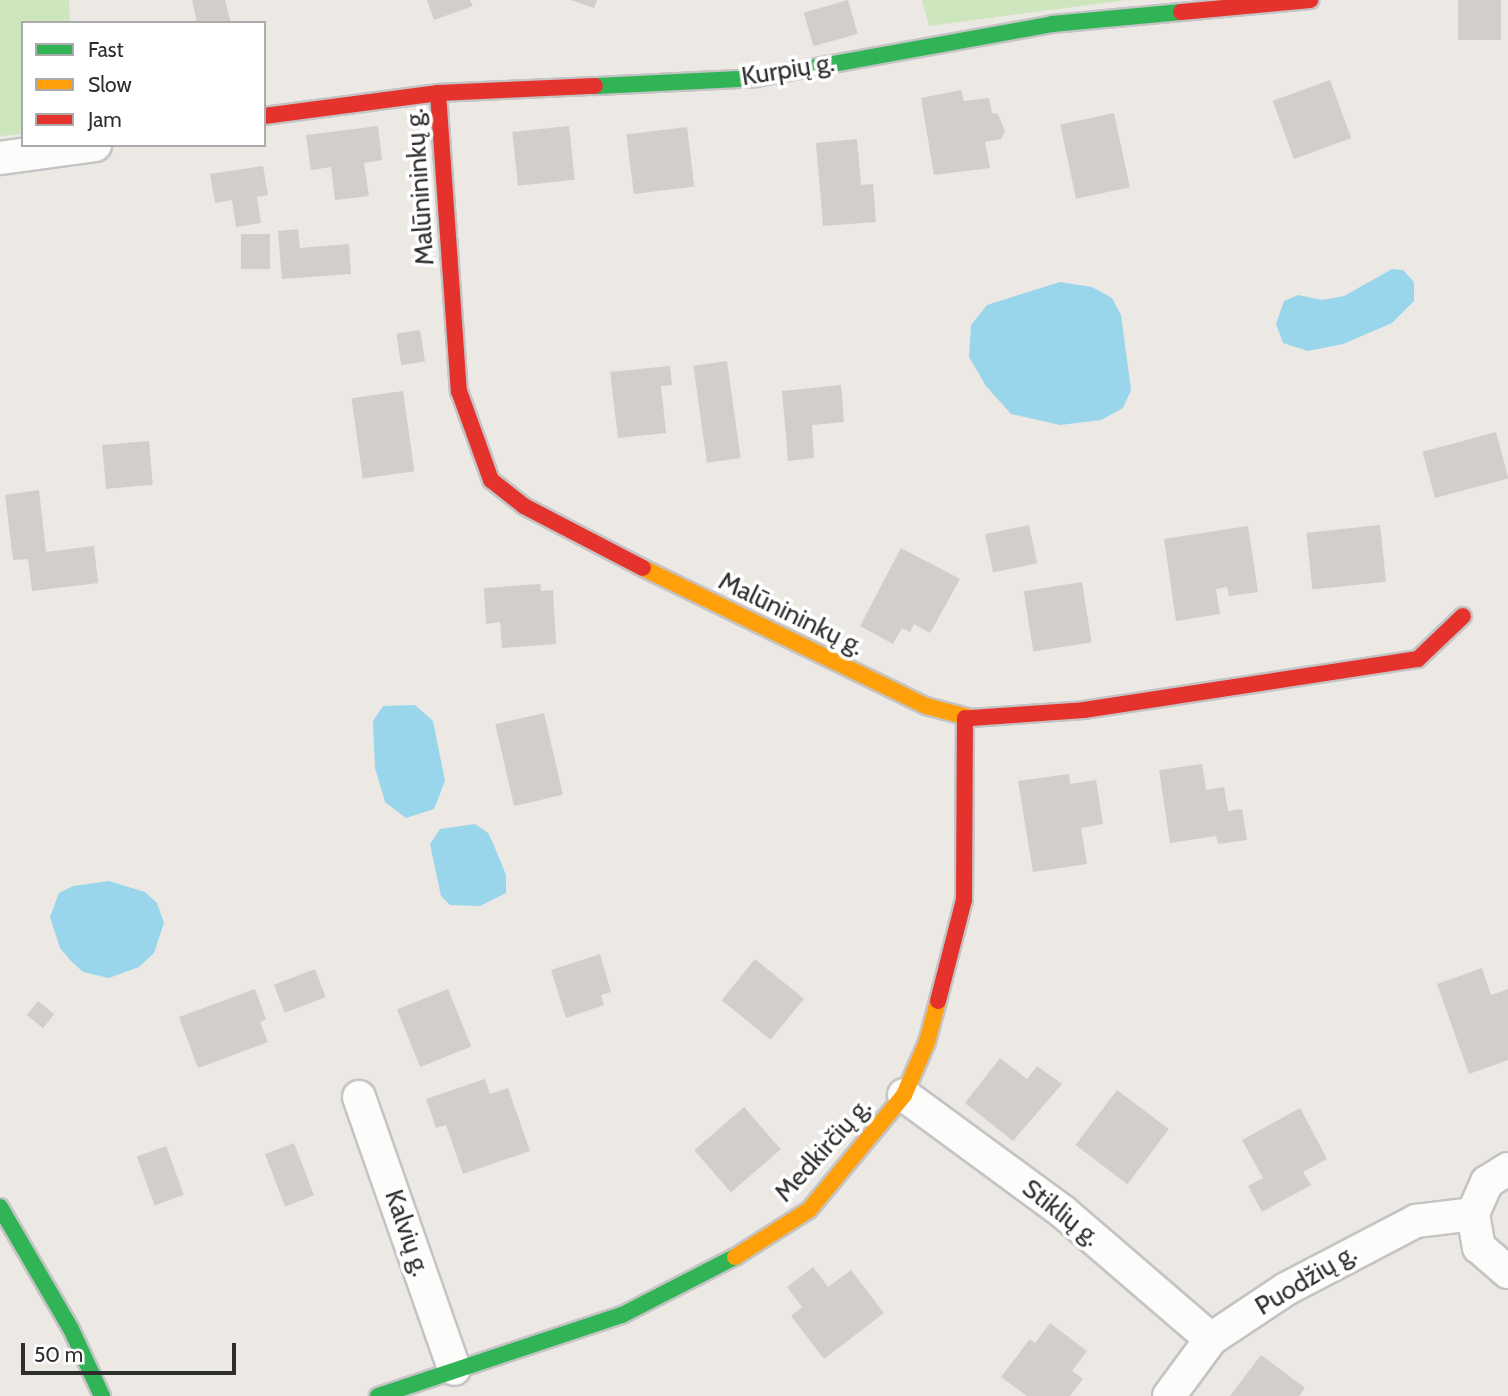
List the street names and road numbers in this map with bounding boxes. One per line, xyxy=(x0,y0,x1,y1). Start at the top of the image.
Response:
street label: Kurpių g. xyxy=(739,47,837,93)
street label: Malūnininkų g. xyxy=(399,107,441,267)
street label: Malūnininkų g. xyxy=(713,566,869,662)
street label: Medkirčių g. xyxy=(768,1092,878,1208)
street label: Stiklių g. xyxy=(1016,1173,1106,1253)
street label: Kalvių g. xyxy=(378,1186,436,1280)
street label: Puodžių g. xyxy=(1250,1238,1362,1322)

